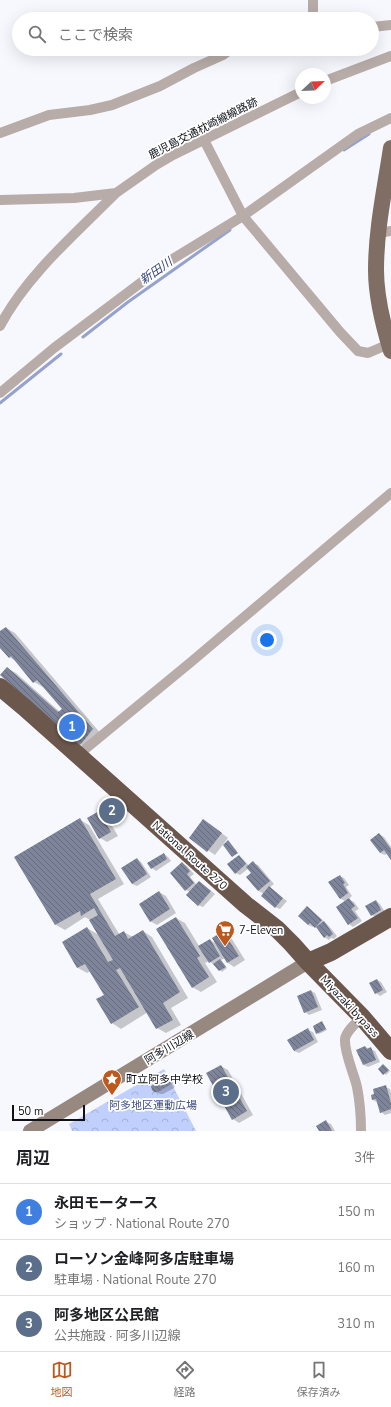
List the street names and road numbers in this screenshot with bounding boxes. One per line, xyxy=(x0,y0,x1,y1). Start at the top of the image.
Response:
street label: 鹿児島交通枕崎線線路跡 xyxy=(146,94,261,163)
street label: National Route 270 xyxy=(149,818,231,893)
street label: Miyazaki bypass xyxy=(317,972,382,1041)
street label: 阿多川辺線 xyxy=(142,1027,197,1068)

